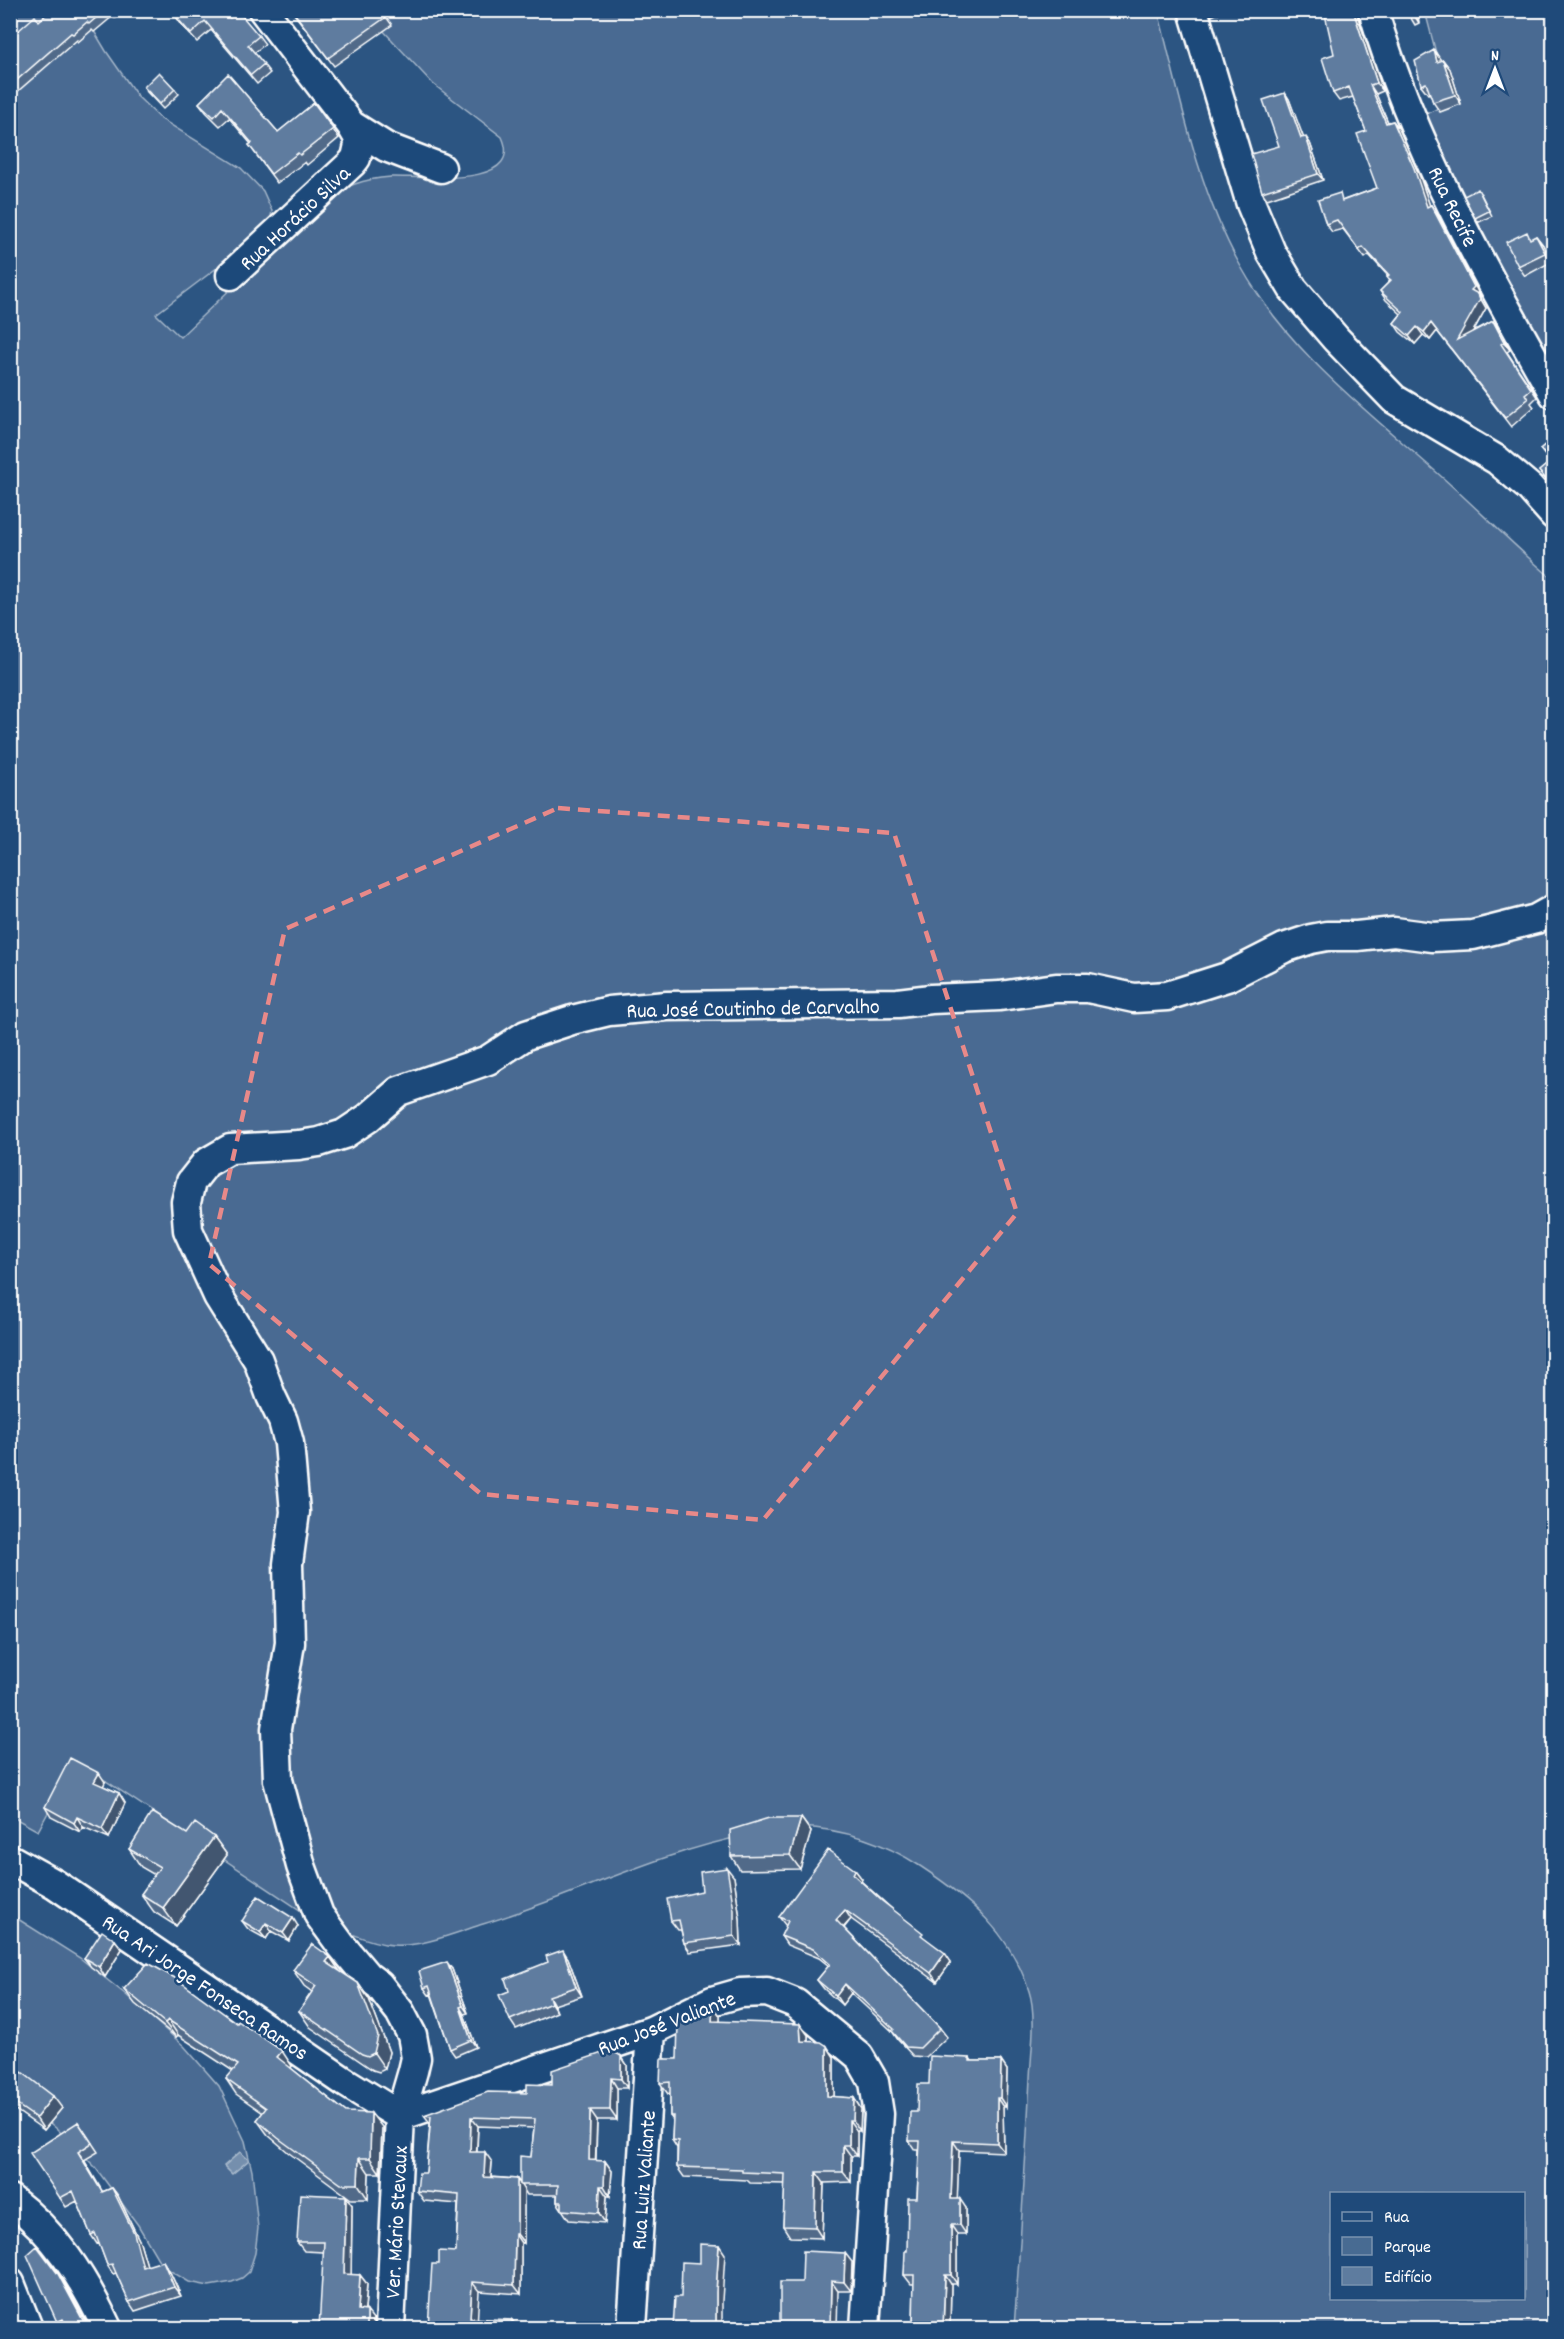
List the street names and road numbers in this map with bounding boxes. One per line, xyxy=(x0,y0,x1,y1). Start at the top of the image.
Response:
street label: Rua Horácio Silva xyxy=(234,159,359,279)
street label: Rua Recife xyxy=(1418,162,1484,253)
street label: Rua José Coutinho de Carvalho xyxy=(626,993,880,1028)
street label: Rua Ari Jorge Fonseca Ramos xyxy=(95,1908,314,2070)
street label: Rua José Valiante xyxy=(594,1985,741,2066)
street label: Rua Luiz Valiante xyxy=(625,2109,666,2251)
street label: Ver. Mário Stevaux xyxy=(379,2145,418,2299)

